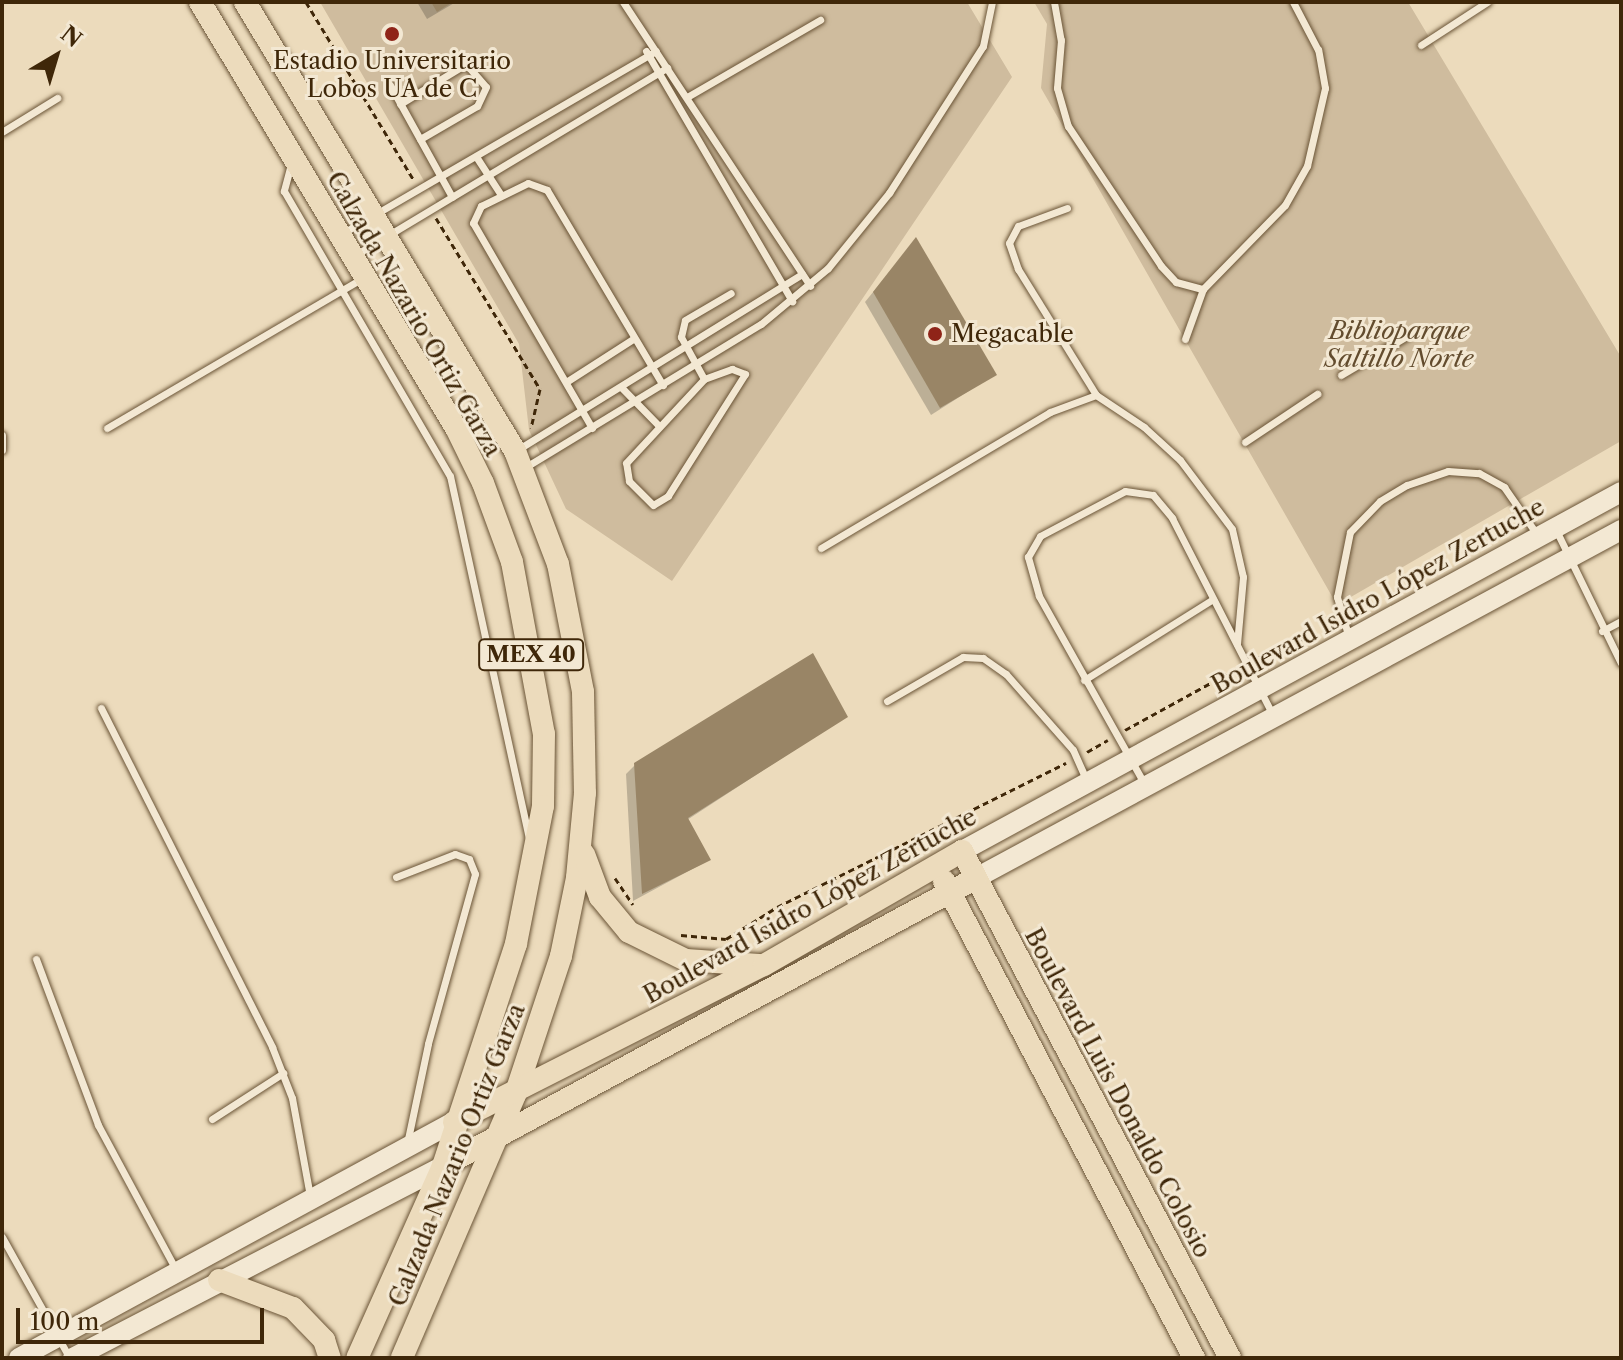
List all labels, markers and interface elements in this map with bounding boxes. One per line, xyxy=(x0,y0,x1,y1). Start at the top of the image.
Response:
north arrow xyxy=(16,16,96,96)
text: N xyxy=(55,20,87,53)
marker: Estadio Universitario Lobos UA de C xyxy=(383,25,401,43)
place label: Estadio Universitario Lobos UA de C xyxy=(273,47,511,103)
street label: Calzada Nazario Ortiz Garza xyxy=(320,166,508,462)
park label: Biblioparque Saltillo Norte xyxy=(1325,317,1473,373)
place label: Megacable xyxy=(951,320,1074,348)
marker: Megacable xyxy=(926,325,944,343)
street label: Boulevard Isidro López Zertuche xyxy=(1207,492,1549,700)
road number: MEX 40 xyxy=(477,637,585,673)
street label: Boulevard Isidro López Zertuche xyxy=(639,802,981,1010)
street label: Boulevard Luis Donaldo Colosio xyxy=(1019,923,1217,1263)
street label: Calzada Nazario Ortiz Garza xyxy=(383,999,531,1311)
scale bar xyxy=(20,1292,268,1342)
text: 100 m xyxy=(30,1307,99,1336)

